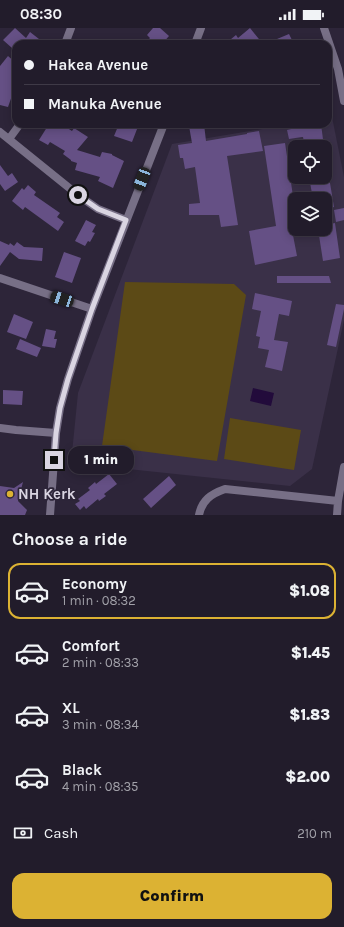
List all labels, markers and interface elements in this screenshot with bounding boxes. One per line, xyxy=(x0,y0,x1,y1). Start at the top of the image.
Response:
text: 08:30 xyxy=(20,5,62,23)
text: Hakea Avenue xyxy=(48,56,148,74)
text: Manuka Avenue xyxy=(48,95,162,113)
map controls xyxy=(288,140,332,236)
button: locate xyxy=(288,140,332,184)
car xyxy=(132,166,152,192)
route start xyxy=(69,186,87,204)
button: layers xyxy=(288,192,332,236)
car xyxy=(49,290,75,308)
callout: 1 min xyxy=(68,446,134,474)
route end xyxy=(45,451,63,469)
text: 1 min xyxy=(84,452,118,467)
place label: NH Kerk xyxy=(18,485,76,503)
marker: NH Kerk xyxy=(5,489,15,499)
text: Choose a ride xyxy=(12,528,127,550)
icon: car xyxy=(14,573,50,609)
text: Economy xyxy=(62,575,127,593)
text: $1.08 xyxy=(289,582,330,600)
text: 1 min · 08:32 xyxy=(62,593,136,608)
icon: car xyxy=(14,635,50,671)
text: Comfort xyxy=(62,637,120,655)
text: $1.45 xyxy=(291,644,330,662)
text: 2 min · 08:33 xyxy=(62,655,139,670)
icon: car xyxy=(14,697,50,733)
text: XL xyxy=(62,699,80,717)
text: $1.83 xyxy=(289,706,330,724)
text: 3 min · 08:34 xyxy=(62,717,139,732)
icon: car xyxy=(14,759,50,795)
text: Black xyxy=(62,761,102,779)
text: $2.00 xyxy=(285,768,330,786)
text: 4 min · 08:35 xyxy=(62,779,138,794)
icon: cash xyxy=(12,822,34,844)
text: Cash xyxy=(44,824,78,842)
text: 210 m xyxy=(297,826,332,841)
button: Confirm xyxy=(12,873,332,919)

